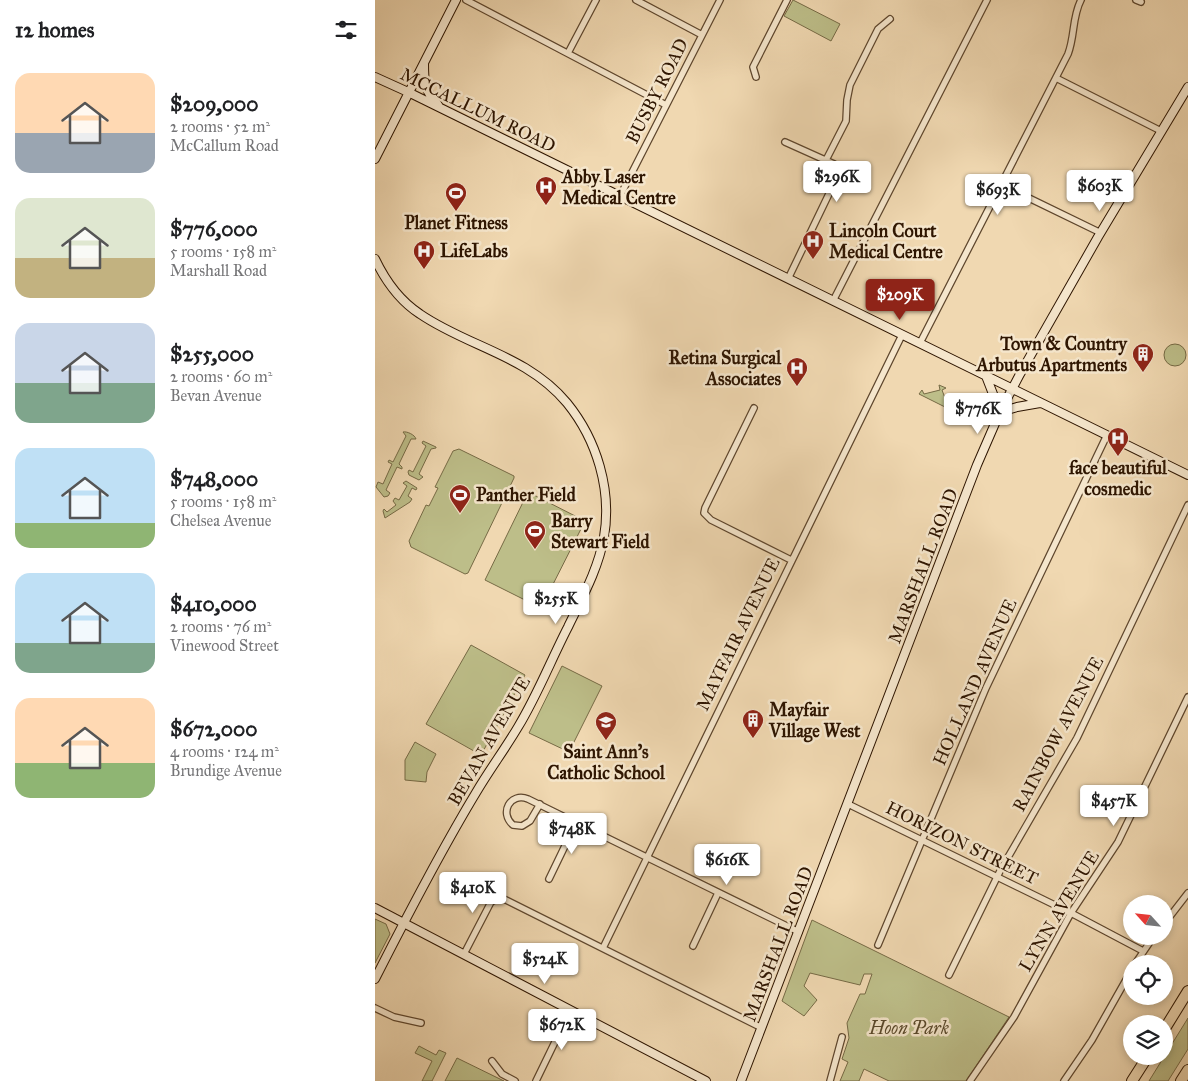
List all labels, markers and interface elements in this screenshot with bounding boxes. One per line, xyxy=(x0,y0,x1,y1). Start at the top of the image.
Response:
icon: filters xyxy=(332,16,360,44)
text: 12 homes xyxy=(15,17,94,43)
street label: BUSBY ROAD xyxy=(621,35,693,147)
street label: MCCALLUM ROAD xyxy=(397,63,559,157)
text: $209,000 xyxy=(170,91,259,117)
icon: home xyxy=(55,93,115,153)
text: 2 rooms · 52 m² xyxy=(170,117,270,136)
text: McCallum Road xyxy=(170,136,279,155)
pin: $296K xyxy=(802,160,872,203)
place label: Abby Laser Medical Centre xyxy=(561,166,676,209)
text: $296K xyxy=(814,167,860,186)
pin: $603K xyxy=(1065,170,1135,212)
pin: $693K xyxy=(963,174,1033,216)
hospital icon: Abby Laser Medical Centre xyxy=(534,175,558,206)
text: $603K xyxy=(1078,176,1122,195)
text: $693K xyxy=(976,180,1020,199)
sports icon: Planet Fitness xyxy=(444,181,468,212)
place label: Planet Fitness xyxy=(404,212,508,234)
text: $776,000 xyxy=(170,216,258,242)
icon: home xyxy=(55,218,115,278)
place label: Lincoln Court Medical Centre xyxy=(829,220,943,263)
hospital icon: Lincoln Court Medical Centre xyxy=(801,229,825,260)
hospital icon: LifeLabs xyxy=(412,239,436,270)
place label: LifeLabs xyxy=(440,240,508,262)
text: 5 rooms · 158 m² xyxy=(170,242,276,261)
text: Marshall Road xyxy=(170,261,267,280)
pin: $209K xyxy=(865,278,935,321)
text: $209K xyxy=(877,285,923,304)
place label: Town & Country Arbutus Apartments xyxy=(975,333,1129,377)
text: $255,000 xyxy=(170,341,254,367)
building icon: Town & Country Arbutus Apartments xyxy=(1131,342,1155,373)
icon: home xyxy=(55,343,115,403)
place label: Retina Surgical Associates xyxy=(668,347,782,390)
hospital icon: Retina Surgical Associates xyxy=(785,356,809,387)
text: 2 rooms · 60 m² xyxy=(170,367,272,386)
text: Bevan Avenue xyxy=(170,386,262,405)
pin: $776K xyxy=(943,392,1013,435)
text: $776K xyxy=(955,399,1001,418)
hospital icon: face beautiful cosmedic xyxy=(1106,426,1130,457)
place label: face beautiful cosmedic xyxy=(1068,457,1168,500)
text: $748,000 xyxy=(170,466,258,492)
icon: home xyxy=(55,468,115,528)
sports icon: Panther Field xyxy=(448,483,472,514)
place label: Panther Field xyxy=(476,484,577,506)
street label: MARSHALL ROAD xyxy=(883,486,963,646)
text: 5 rooms · 158 m² xyxy=(170,492,276,511)
place label: Barry Stewart Field xyxy=(551,510,651,553)
text: Chelsea Avenue xyxy=(170,511,271,530)
sports icon: Barry Stewart Field xyxy=(523,519,547,550)
street label: MAYFAIR AVENUE xyxy=(691,554,785,714)
pin: $255K xyxy=(521,582,591,625)
text: $255K xyxy=(534,589,578,608)
text: $410,000 xyxy=(170,591,257,617)
icon: home xyxy=(55,593,115,653)
street label: HOLLAND AVENUE xyxy=(928,595,1022,769)
text: 2 rooms · 76 m² xyxy=(170,617,271,636)
text: Vinewood Street xyxy=(170,636,279,655)
street label: RAINBOW AVENUE xyxy=(1008,653,1108,815)
street label: BEVAN AVENUE xyxy=(443,672,535,810)
place label: Mayfair Village West xyxy=(768,699,861,743)
building icon: Mayfair Village West xyxy=(741,708,765,739)
school or university icon: Saint Ann's Catholic School xyxy=(594,710,618,741)
text: $672,000 xyxy=(170,716,257,742)
icon: home xyxy=(55,718,115,778)
place label: Saint Ann's Catholic School xyxy=(547,741,666,784)
text: 4 rooms · 124 m² xyxy=(170,742,279,761)
text: Brundige Avenue xyxy=(170,761,282,780)
pin: $457K xyxy=(1079,784,1149,827)
text: $457K xyxy=(1091,791,1137,810)
street label: HORIZON STREET xyxy=(882,797,1042,889)
pin: $748K xyxy=(537,812,607,855)
text: $748K xyxy=(549,819,595,838)
pin: $616K xyxy=(692,844,762,886)
street label: LYNN AVENUE xyxy=(1014,846,1104,976)
text: $616K xyxy=(705,850,749,869)
street label: MARSHALL ROAD xyxy=(738,864,818,1024)
pin: $410K xyxy=(438,872,508,914)
text: $410K xyxy=(450,878,496,897)
north arrow xyxy=(1123,895,1173,945)
map controls xyxy=(1123,895,1173,1065)
pin: $524K xyxy=(510,942,580,985)
text: $524K xyxy=(522,949,568,968)
button: locate xyxy=(1123,955,1173,1005)
pin: $672K xyxy=(527,1008,597,1051)
text: $672K xyxy=(539,1015,585,1034)
button: layers xyxy=(1123,1015,1173,1065)
park label: Hoon Park xyxy=(868,1017,949,1039)

